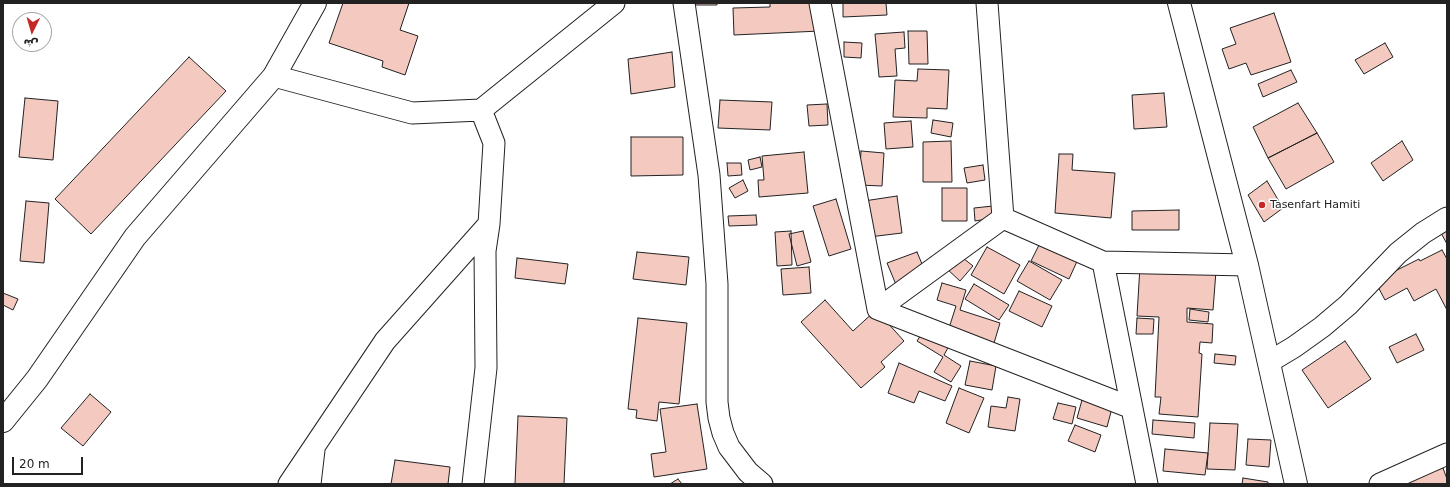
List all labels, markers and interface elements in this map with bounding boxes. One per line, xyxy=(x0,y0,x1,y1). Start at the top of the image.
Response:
north arrow xyxy=(12,12,52,52)
text: ش xyxy=(23,36,39,51)
place label: Tasenfart Hamiti xyxy=(1270,198,1360,212)
marker: Tasenfart Hamiti xyxy=(1257,200,1267,210)
scale bar xyxy=(14,449,85,475)
text: 20 m xyxy=(19,457,50,471)

